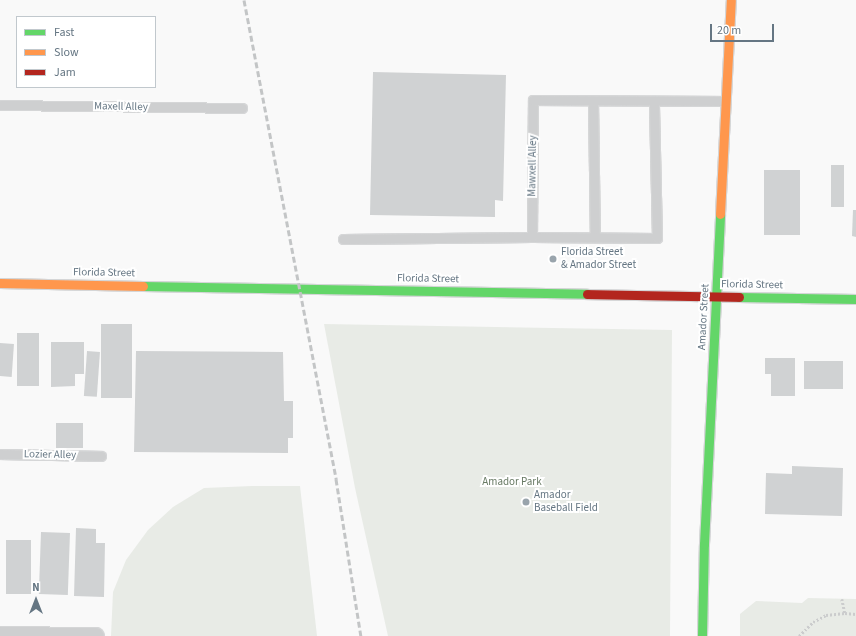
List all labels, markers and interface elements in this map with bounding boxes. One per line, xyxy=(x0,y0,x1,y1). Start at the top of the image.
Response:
legend xyxy=(16,16,156,88)
scale bar xyxy=(712,16,776,42)
text: 20 m xyxy=(717,22,741,39)
text: Fast xyxy=(54,24,74,41)
text: Slow xyxy=(54,44,79,61)
text: Jam xyxy=(54,64,76,81)
street label: Maxell Alley xyxy=(94,100,148,114)
street label: Mawxell Alley xyxy=(526,135,540,197)
place label: Florida Street & Amador Street xyxy=(561,246,636,272)
marker: Florida Street & Amador Street xyxy=(548,254,558,264)
street label: Florida Street xyxy=(73,266,135,280)
street label: Florida Street xyxy=(397,272,459,286)
street label: Florida Street xyxy=(721,278,783,292)
street label: Amador Street xyxy=(696,284,712,350)
street label: Lozier Alley xyxy=(24,448,76,462)
park label: Amador Park xyxy=(482,475,542,489)
place label: Amador Baseball Field xyxy=(534,489,598,515)
marker: Amador Baseball Field xyxy=(521,497,531,507)
north arrow xyxy=(16,580,56,620)
text: N xyxy=(32,580,40,595)

